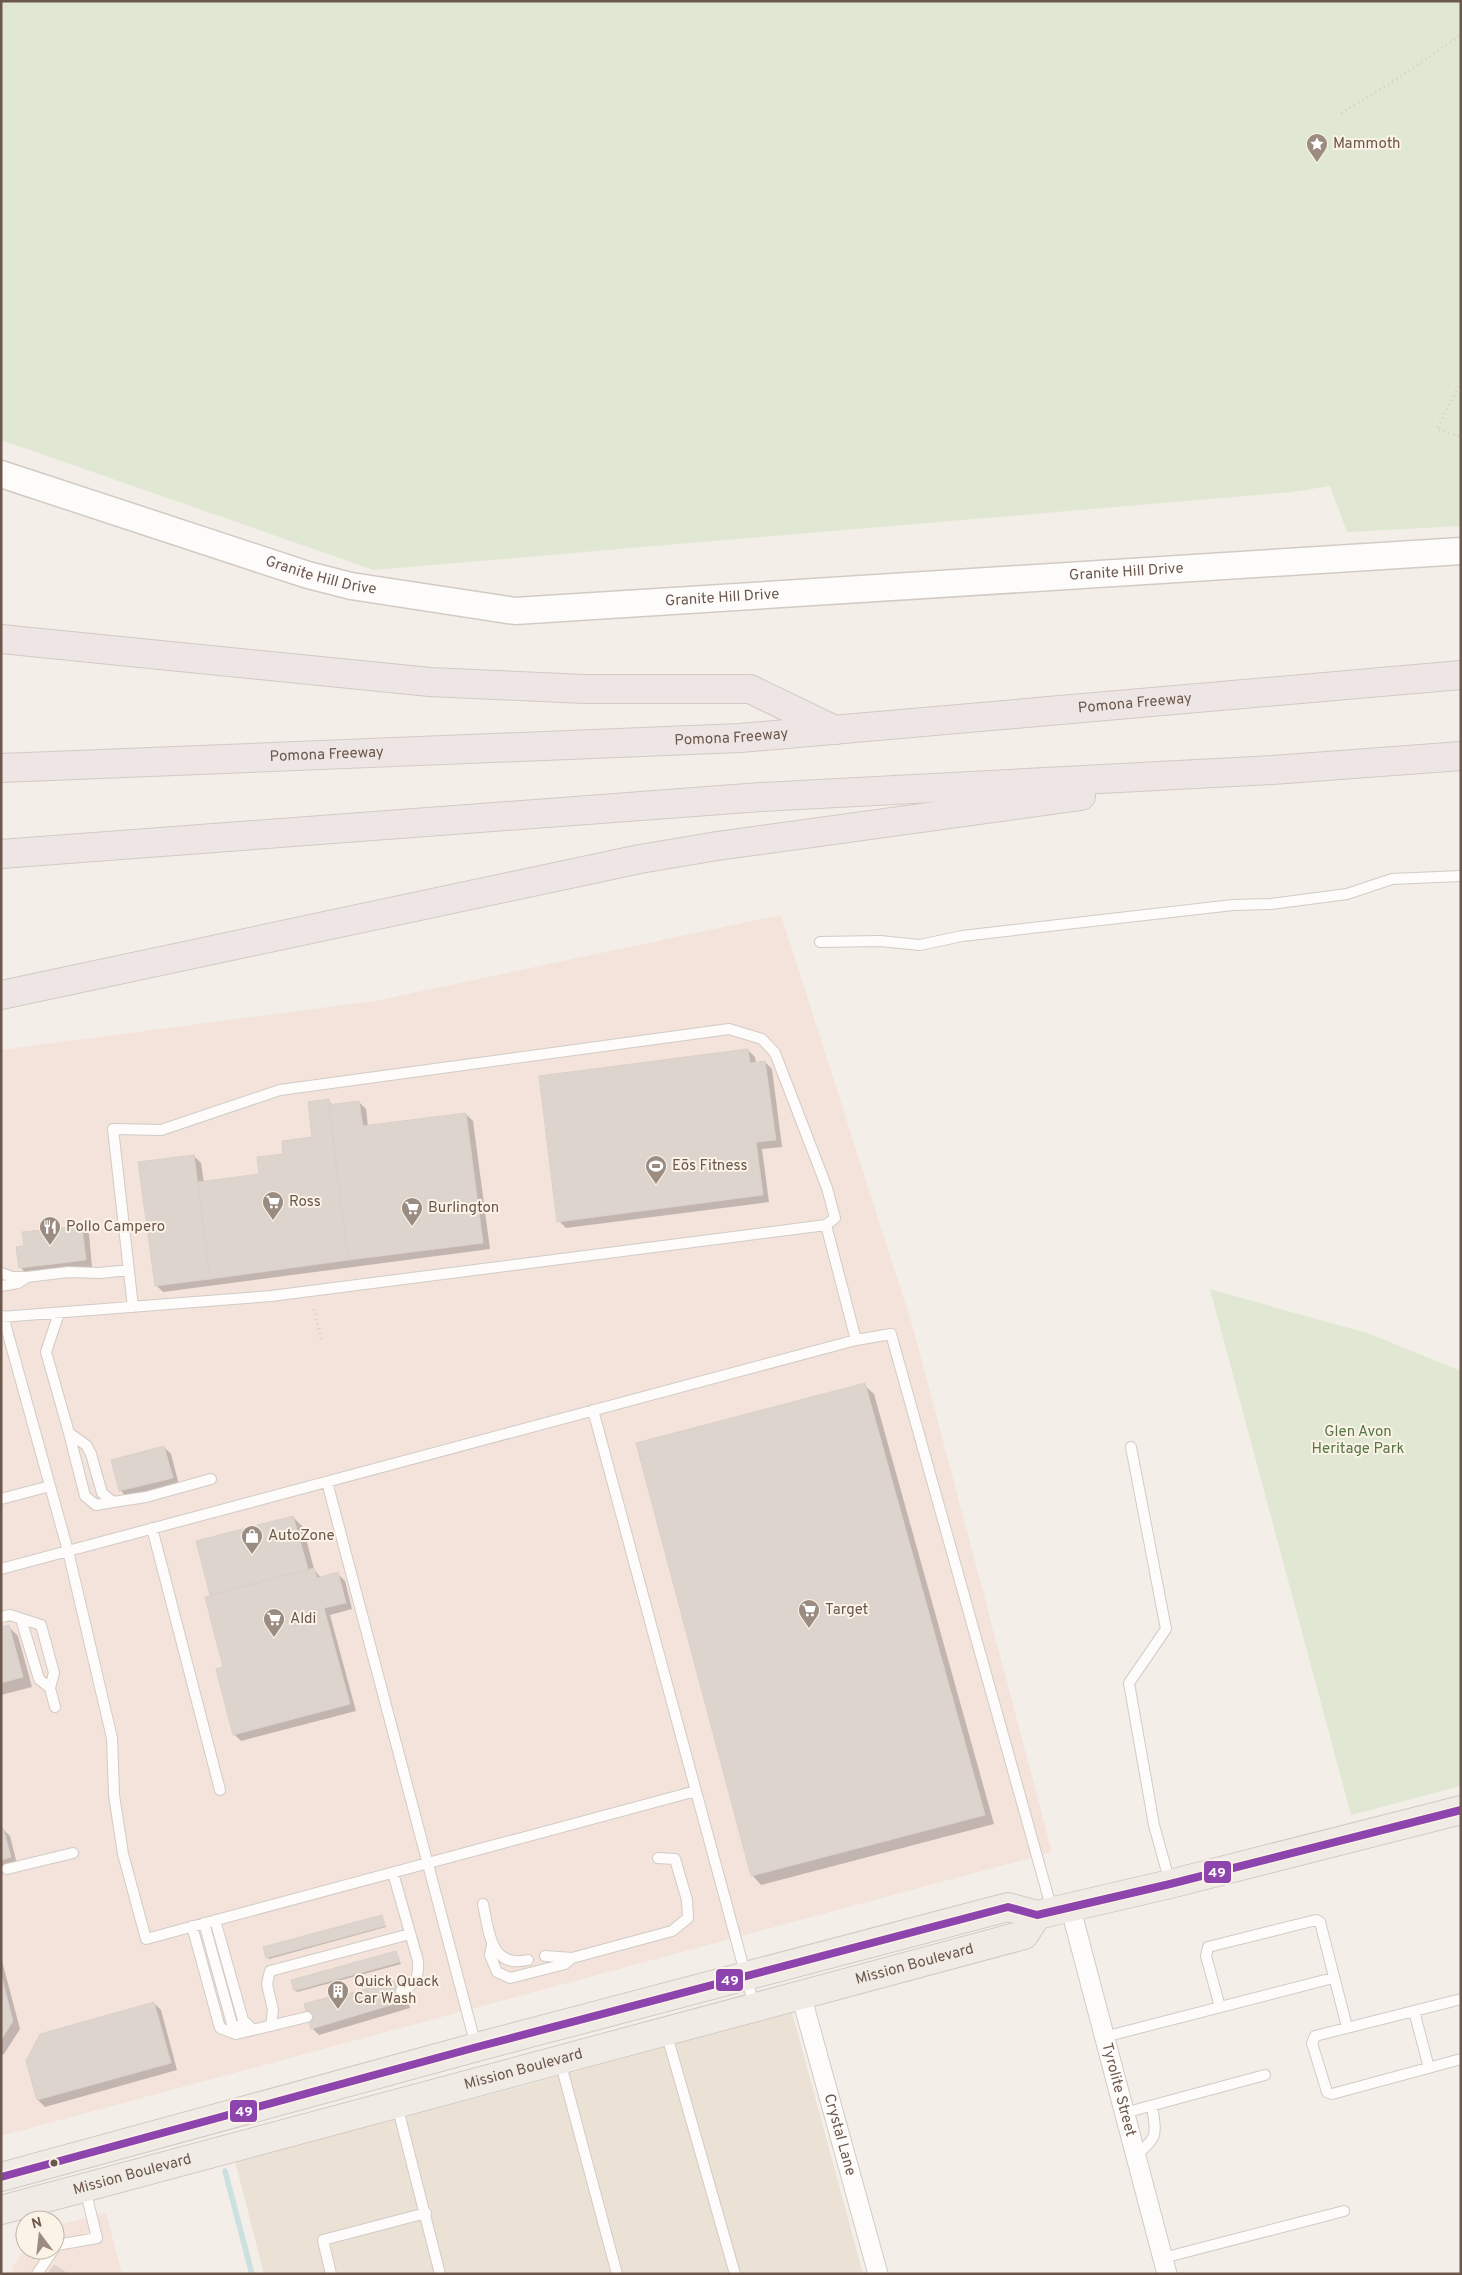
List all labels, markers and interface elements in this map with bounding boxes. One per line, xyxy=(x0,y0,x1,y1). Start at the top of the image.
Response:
place icon: Mammoth xyxy=(1305,132,1329,163)
place label: Mammoth xyxy=(1333,135,1401,154)
street label: Granite Hill Drive xyxy=(263,552,378,599)
street label: Granite Hill Drive xyxy=(1068,559,1184,585)
street label: Granite Hill Drive xyxy=(664,585,780,611)
street label: Pomona Freeway xyxy=(1077,689,1193,718)
street label: Pomona Freeway xyxy=(674,724,789,750)
street label: Pomona Freeway xyxy=(269,743,384,767)
sports icon: Eōs Fitness xyxy=(644,1154,668,1185)
place label: Eōs Fitness xyxy=(672,1157,748,1176)
supermarket icon: Ross xyxy=(261,1190,285,1221)
place label: Ross xyxy=(289,1193,321,1212)
supermarket icon: Burlington xyxy=(400,1196,424,1227)
place label: Burlington xyxy=(428,1199,499,1218)
restaurant icon: Pollo Campero xyxy=(38,1215,62,1246)
place label: Pollo Campero xyxy=(66,1218,165,1237)
park label: Glen Avon Heritage Park xyxy=(1312,1423,1404,1459)
shop icon: AutoZone xyxy=(240,1524,264,1555)
place label: AutoZone xyxy=(268,1527,335,1546)
supermarket icon: Target xyxy=(797,1598,821,1629)
place label: Target xyxy=(825,1601,868,1620)
supermarket icon: Aldi xyxy=(262,1607,286,1638)
place label: Aldi xyxy=(290,1610,316,1629)
line badge: 49 xyxy=(1203,1860,1232,1884)
text: 49 xyxy=(1208,1865,1226,1882)
street label: Mission Boulevard xyxy=(853,1939,976,1989)
line badge: 49 xyxy=(715,1968,744,1992)
place label: Quick Quack Car Wash xyxy=(354,1973,439,2009)
text: 49 xyxy=(721,1973,739,1990)
building icon: Quick Quack Car Wash xyxy=(326,1979,350,2010)
street label: Tyrolite Street xyxy=(1097,2041,1140,2139)
street label: Mission Boulevard xyxy=(462,2045,585,2095)
street label: Crystal Lane xyxy=(819,2092,860,2178)
line badge: 49 xyxy=(229,2099,258,2123)
text: 49 xyxy=(235,2104,253,2121)
street label: Mission Boulevard xyxy=(71,2150,194,2200)
unlabelled marker xyxy=(49,2158,59,2168)
north arrow xyxy=(15,2210,65,2260)
text: N xyxy=(30,2214,44,2233)

